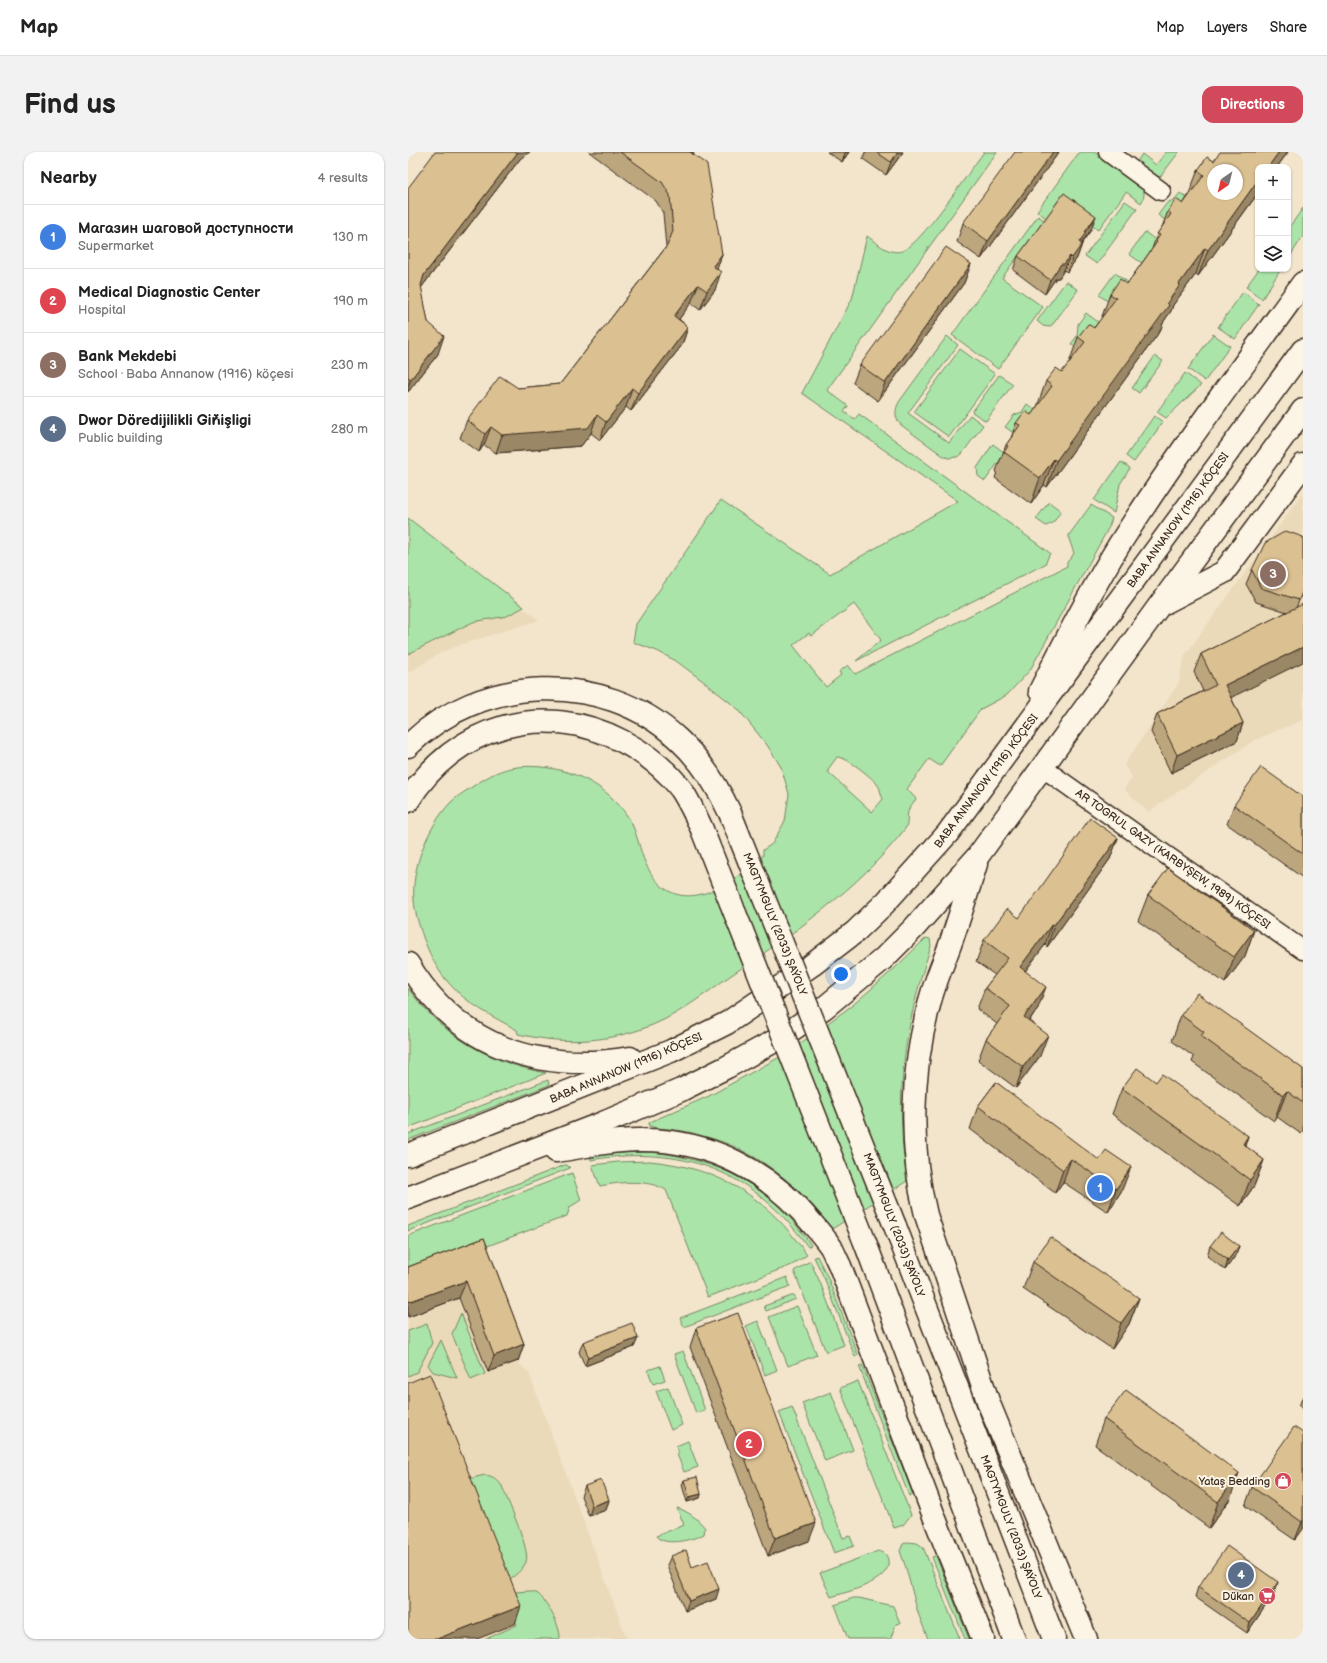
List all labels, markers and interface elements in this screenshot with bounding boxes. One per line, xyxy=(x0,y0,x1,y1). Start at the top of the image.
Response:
text: Map xyxy=(20,16,58,39)
text: Map xyxy=(1156,19,1184,36)
text: Layers xyxy=(1206,19,1248,36)
text: Share xyxy=(1270,19,1307,36)
button: Directions xyxy=(1202,86,1303,123)
text: Find us xyxy=(24,88,116,121)
north arrow xyxy=(1207,164,1243,200)
map controls xyxy=(1255,164,1291,272)
button: + xyxy=(1255,164,1291,200)
text: Nearby xyxy=(40,168,97,188)
text: 4 results xyxy=(318,170,368,186)
button: − xyxy=(1255,200,1291,236)
text: Магазин шаговой доступности xyxy=(78,219,293,238)
text: 1 xyxy=(50,229,56,245)
text: 130 m xyxy=(333,229,368,245)
button: layers xyxy=(1255,236,1291,272)
text: Supermarket xyxy=(78,238,154,254)
text: Medical Diagnostic Center xyxy=(78,283,260,302)
text: 2 xyxy=(49,293,57,309)
text: 190 m xyxy=(334,293,368,309)
text: Hospital xyxy=(78,302,126,318)
text: Bank Mekdebi xyxy=(78,347,176,366)
text: 3 xyxy=(49,357,57,373)
text: 230 m xyxy=(331,357,368,373)
text: School · Baba Annanow (1916) köçesi xyxy=(78,366,294,382)
text: Dwor Döredijilikli Giňişligi xyxy=(78,411,251,430)
text: 4 xyxy=(49,421,57,437)
text: 280 m xyxy=(331,421,368,437)
text: Public building xyxy=(78,430,163,446)
street label: BABA ANNANOW (1916) KÖÇESI xyxy=(1124,449,1232,590)
pin: 3 xyxy=(1260,559,1286,589)
street label: BABA ANNANOW (1916) KÖÇESI xyxy=(931,710,1041,850)
street label: AR TOGRUL GAZY (KARBYŞEW, 1989) KÖÇESI xyxy=(1073,786,1274,932)
street label: MAGTYMGULY (2033) ŞAÝOLY xyxy=(740,850,811,998)
your location xyxy=(831,964,851,984)
street label: BABA ANNANOW (1916) KÖÇESI xyxy=(547,1029,705,1106)
street label: MAGTYMGULY (2033) ŞAÝOLY xyxy=(861,1151,929,1299)
pin: 1 xyxy=(1087,1173,1113,1203)
pin: 2 xyxy=(736,1429,762,1459)
street label: MAGTYMGULY (2033) ŞAÝOLY xyxy=(978,1453,1046,1601)
shop icon: Yataş Bedding xyxy=(1273,1471,1293,1491)
place label: Yataş Bedding xyxy=(1198,1475,1270,1488)
pin: 4 xyxy=(1228,1560,1254,1590)
supermarket icon: Dükan xyxy=(1257,1586,1277,1606)
place label: Dükan xyxy=(1222,1590,1254,1603)

